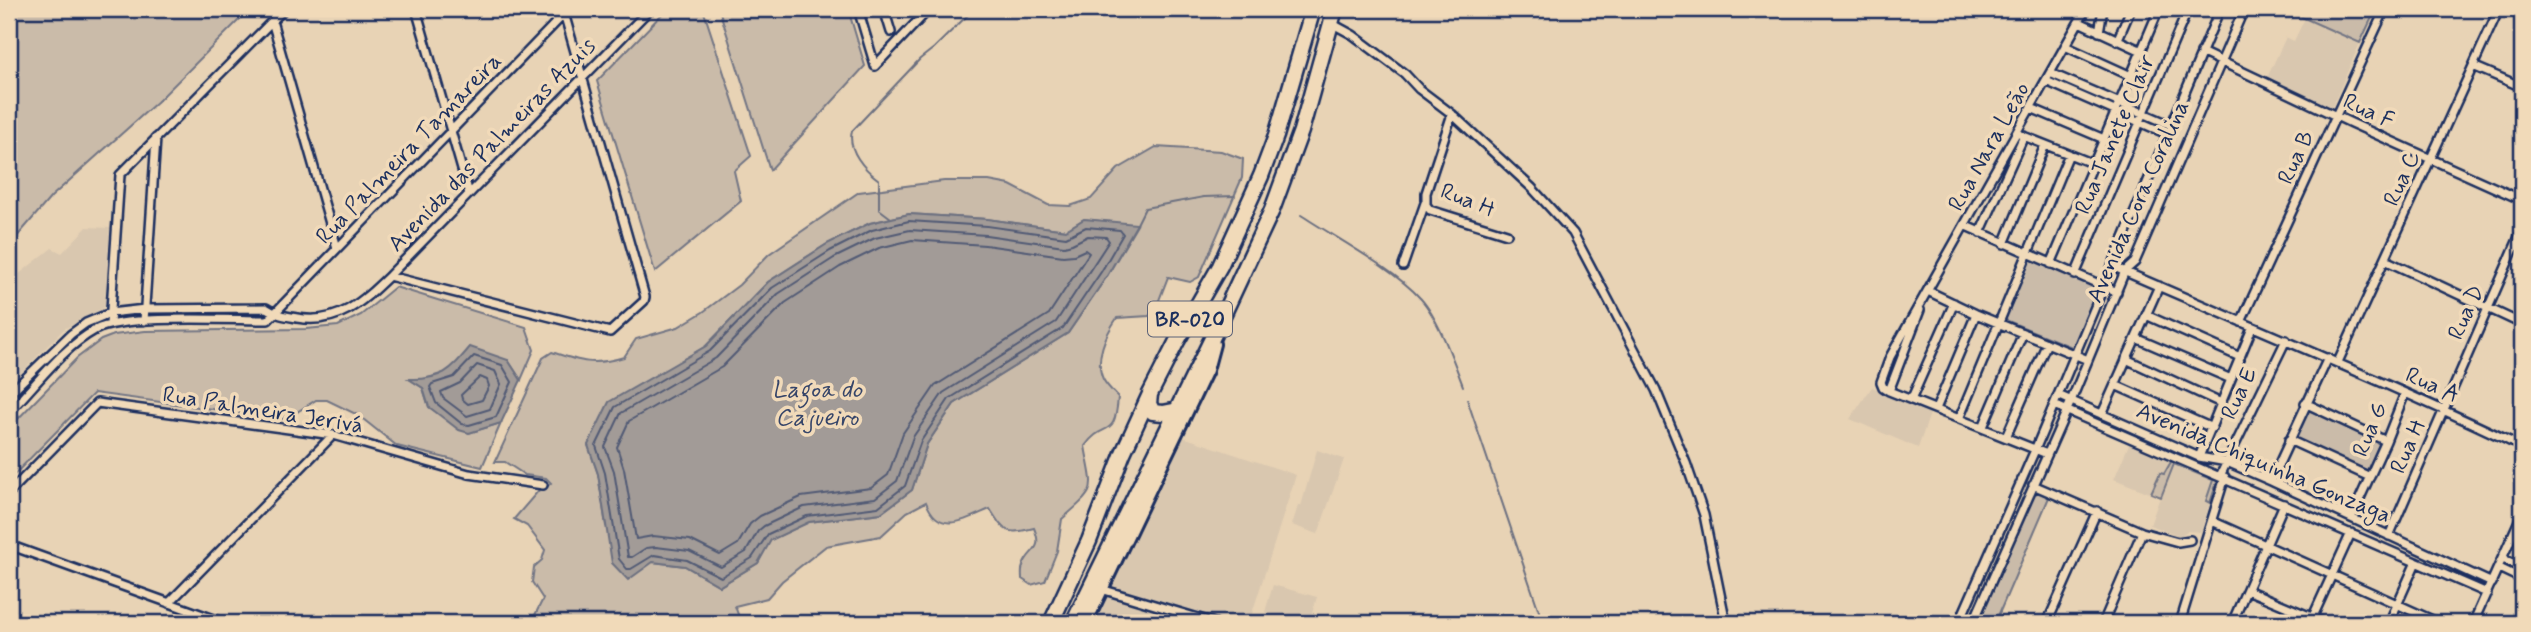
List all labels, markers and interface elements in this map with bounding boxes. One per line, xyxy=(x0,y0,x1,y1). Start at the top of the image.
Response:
street label: Avenida das Palmeiras Azuis xyxy=(382,32,603,259)
street label: Rua Palmeira Tamareira xyxy=(310,47,509,252)
street label: Rua Janete Clair xyxy=(2069,50,2163,219)
street label: Rua Nara Leão xyxy=(1942,77,2038,217)
street label: Rua F xyxy=(2338,87,2399,137)
street label: Avenida Cora Coralina xyxy=(2081,96,2197,308)
street label: Rua B xyxy=(2271,126,2322,189)
street label: Rua C xyxy=(2377,146,2428,211)
street label: Rua H xyxy=(1436,177,1499,225)
street label: Rua D xyxy=(2442,281,2492,345)
road number: BR-020 xyxy=(1148,302,1232,336)
street label: Rua A xyxy=(2400,361,2464,411)
street label: Rua E xyxy=(2215,363,2265,425)
water label: Lagoa do Cajueiro xyxy=(772,375,863,434)
street label: Rua Palmeira Jerivá xyxy=(160,380,365,442)
street label: Avenida Chiquinha Gonzaga xyxy=(2131,397,2395,533)
street label: Rua G xyxy=(2346,398,2395,462)
street label: Rua H xyxy=(2384,415,2434,479)

